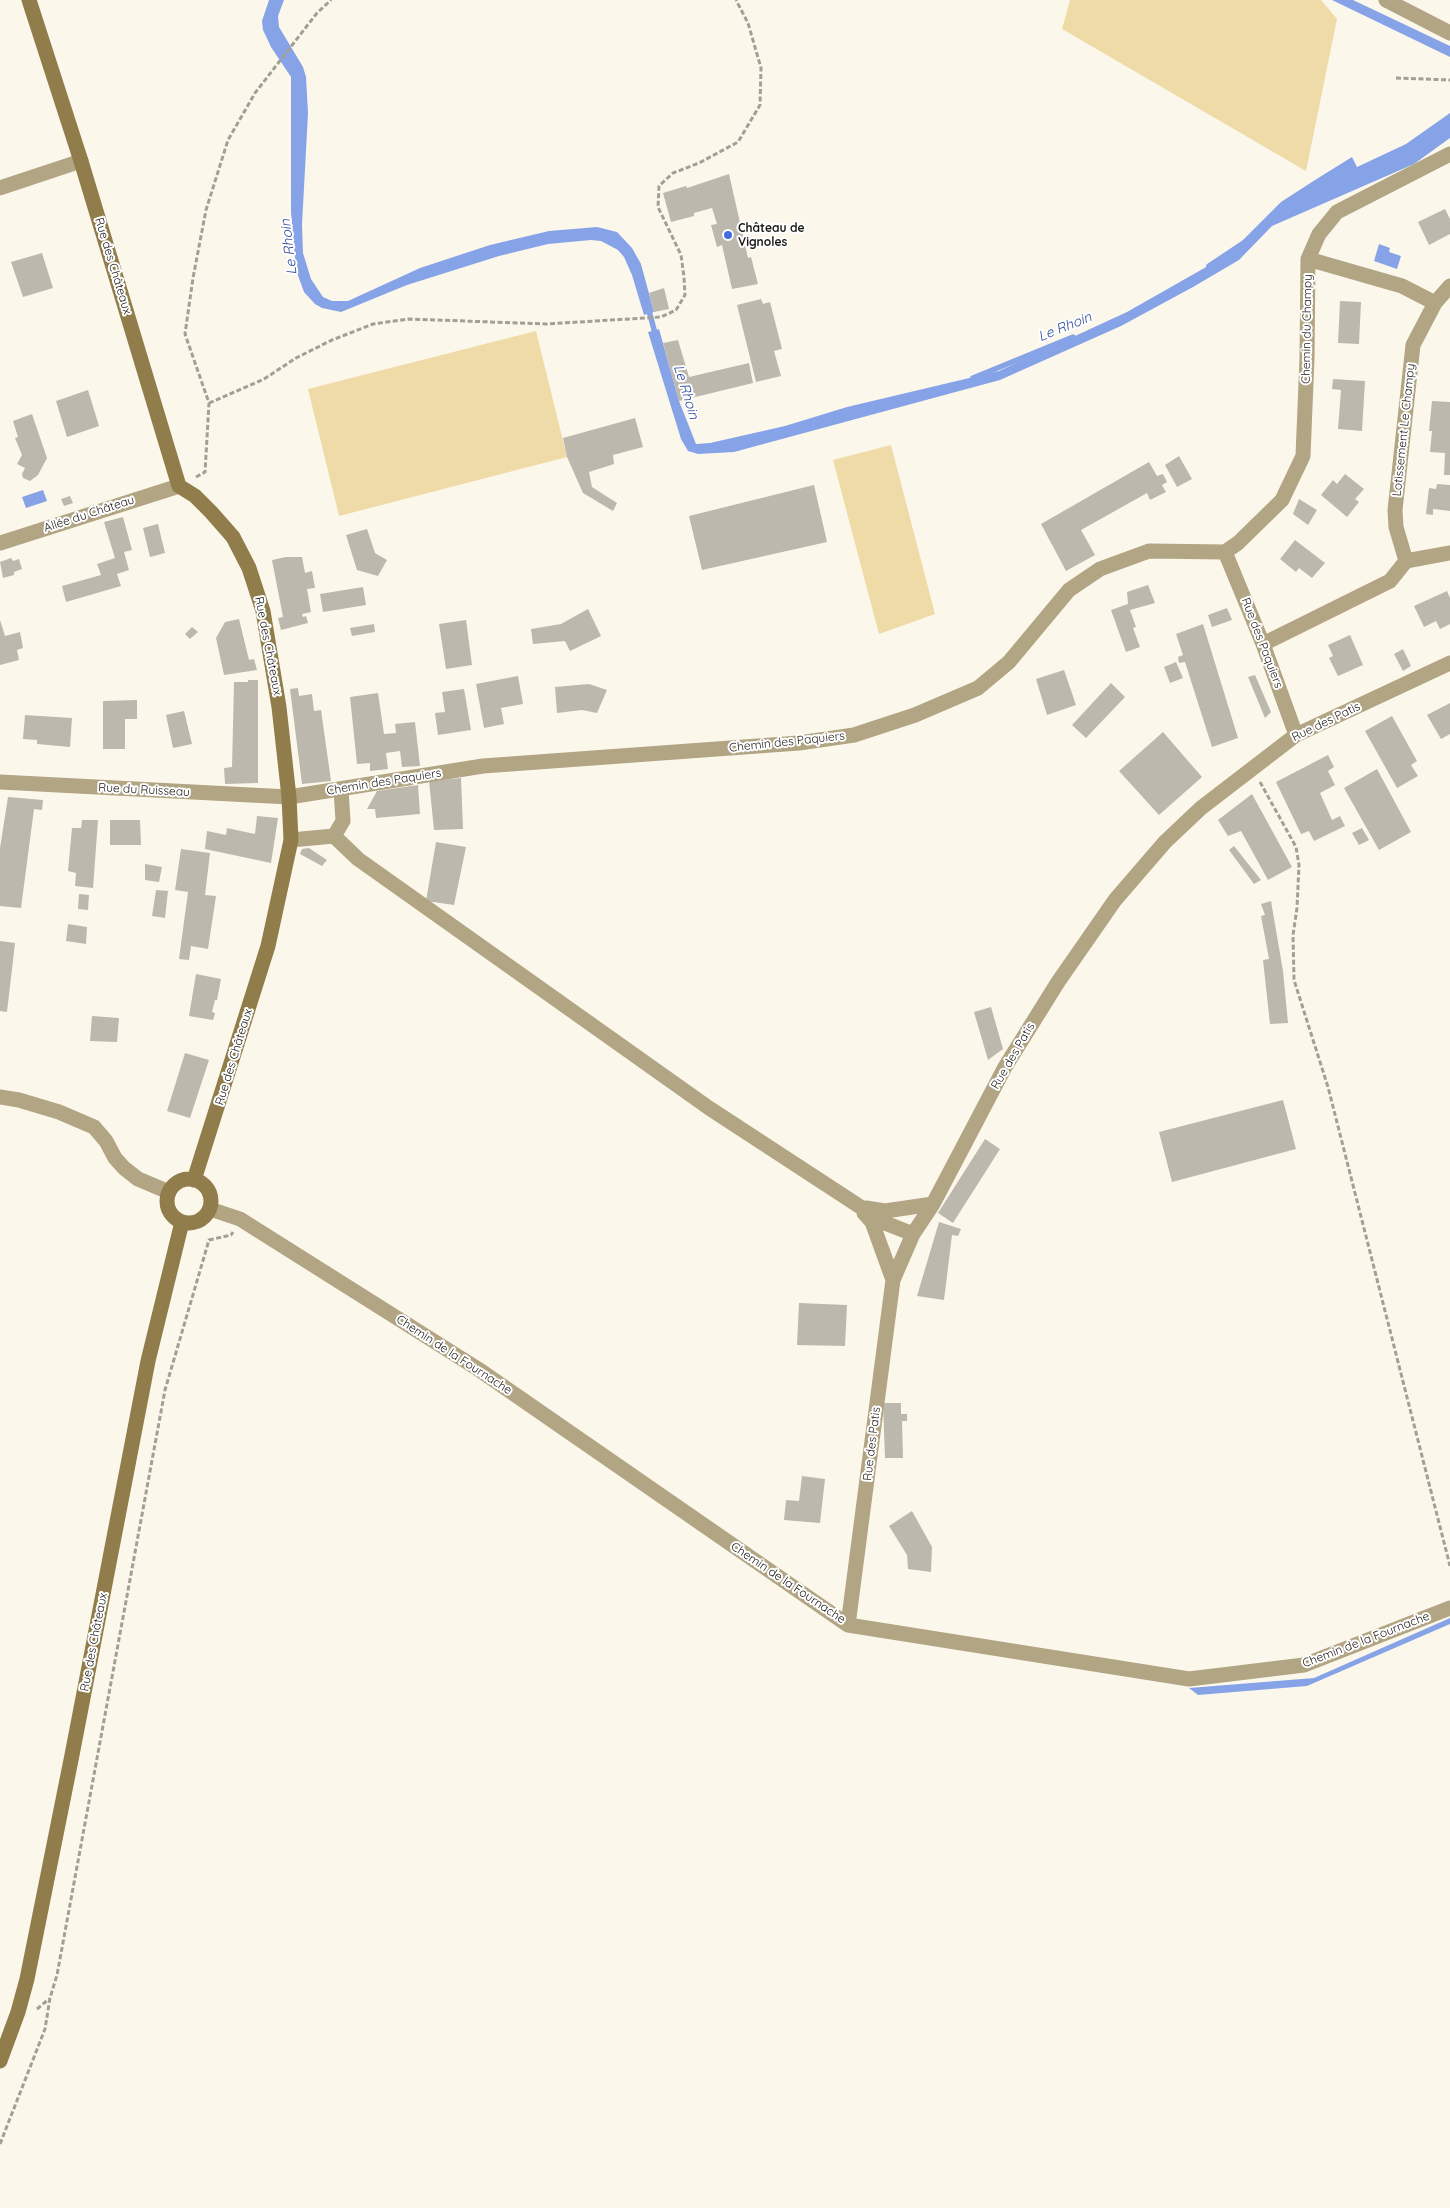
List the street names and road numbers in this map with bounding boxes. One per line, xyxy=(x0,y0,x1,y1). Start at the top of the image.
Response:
street label: Rue des Châteaux xyxy=(91,216,135,316)
street label: Chemin du Champy xyxy=(1299,274,1315,384)
street label: Lotissement Le Champy xyxy=(1390,363,1418,497)
street label: Allée du Château xyxy=(42,493,136,535)
street label: Rue des Châteaux xyxy=(251,595,285,697)
street label: Rue des Paquiers xyxy=(1238,596,1286,690)
street label: Rue des Patis xyxy=(1289,699,1363,745)
street label: Chemin des Paquiers xyxy=(728,729,846,755)
street label: Chemin des Paquiers xyxy=(326,766,442,798)
street label: Rue du Ruisseau xyxy=(98,780,190,800)
street label: Rue des Châteaux xyxy=(212,1007,256,1107)
street label: Rue des Patis xyxy=(988,1020,1038,1092)
street label: Chemin de la Fournache xyxy=(393,1312,515,1398)
street label: Rue des Patis xyxy=(860,1406,884,1482)
street label: Chemin de la Fournache xyxy=(728,1539,848,1627)
street label: Rue des Châteaux xyxy=(77,1591,111,1693)
street label: Chemin de la Fournache xyxy=(1300,1609,1432,1671)

